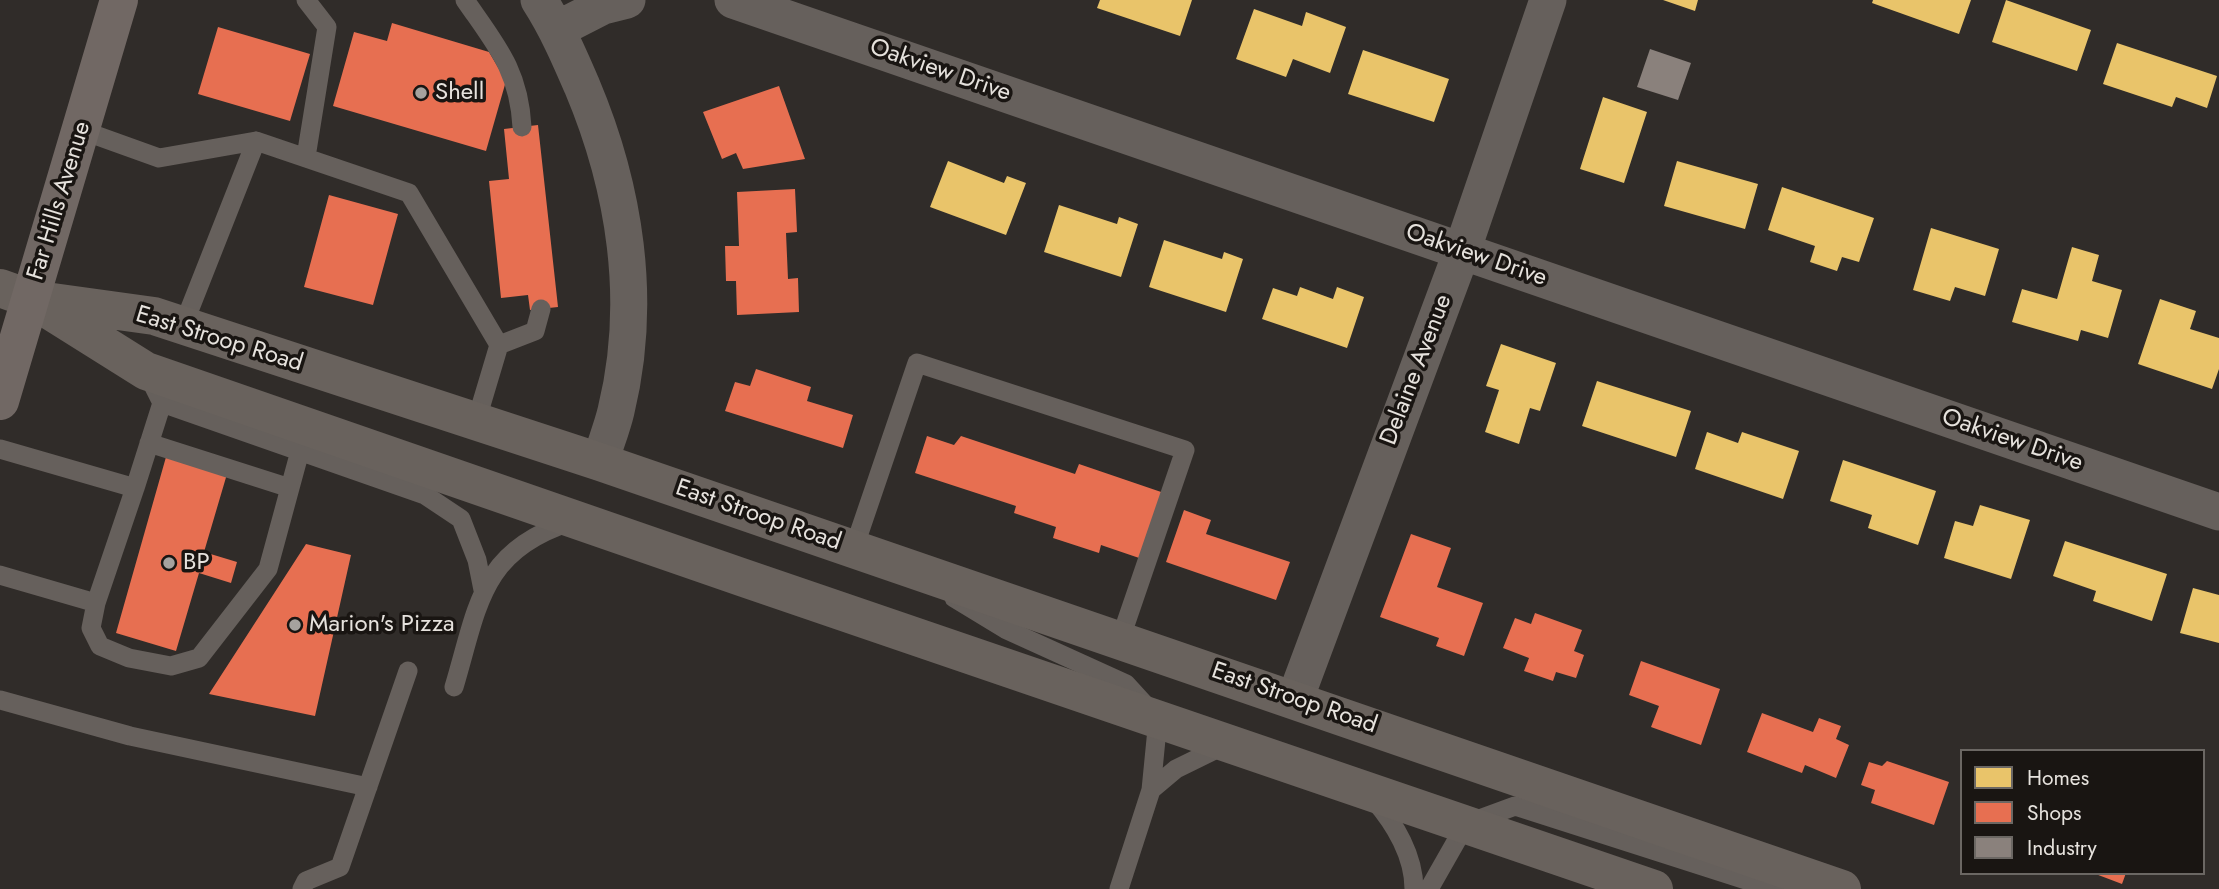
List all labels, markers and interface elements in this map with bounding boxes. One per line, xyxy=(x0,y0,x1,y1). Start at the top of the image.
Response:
street label: Oakview Drive xyxy=(866,33,1014,109)
place label: Shell xyxy=(435,79,484,107)
marker: Shell xyxy=(413,85,429,101)
street label: Far Hills Avenue xyxy=(22,118,98,284)
street label: Oakview Drive xyxy=(1402,218,1550,294)
street label: Delaine Avenue xyxy=(1375,291,1459,449)
street label: East Stroop Road xyxy=(132,301,306,379)
street label: Oakview Drive xyxy=(1938,403,2086,479)
street label: East Stroop Road xyxy=(672,474,844,558)
place label: BP xyxy=(183,549,210,577)
marker: BP xyxy=(161,555,177,571)
place label: Marion's Pizza xyxy=(309,611,454,639)
marker: Marion's Pizza xyxy=(287,617,303,633)
street label: East Stroop Road xyxy=(1208,657,1380,741)
legend xyxy=(1960,749,2205,875)
text: Homes xyxy=(2027,763,2089,793)
text: Shops xyxy=(2027,798,2081,828)
text: Industry xyxy=(2027,833,2097,863)

